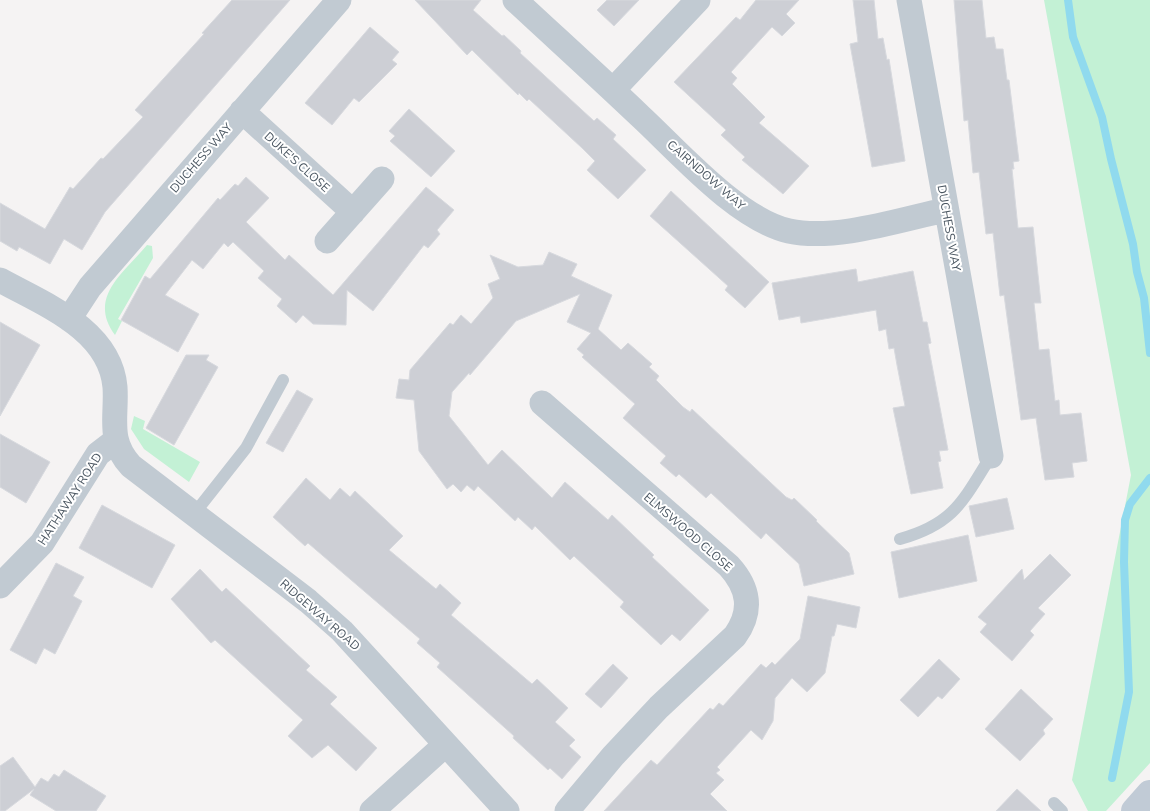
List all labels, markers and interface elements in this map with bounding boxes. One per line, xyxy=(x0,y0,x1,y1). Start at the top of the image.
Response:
street label: DUCHESS WAY xyxy=(166,119,236,196)
street label: DUKE'S CLOSE xyxy=(261,128,333,196)
street label: CAIRNDOW WAY xyxy=(664,137,749,214)
street label: DUCHESS WAY xyxy=(934,184,965,273)
street label: HATHAWAY ROAD xyxy=(34,450,106,548)
street label: ELMSWOOD CLOSE xyxy=(640,489,736,575)
street label: RIDGEWAY ROAD xyxy=(277,576,363,654)

